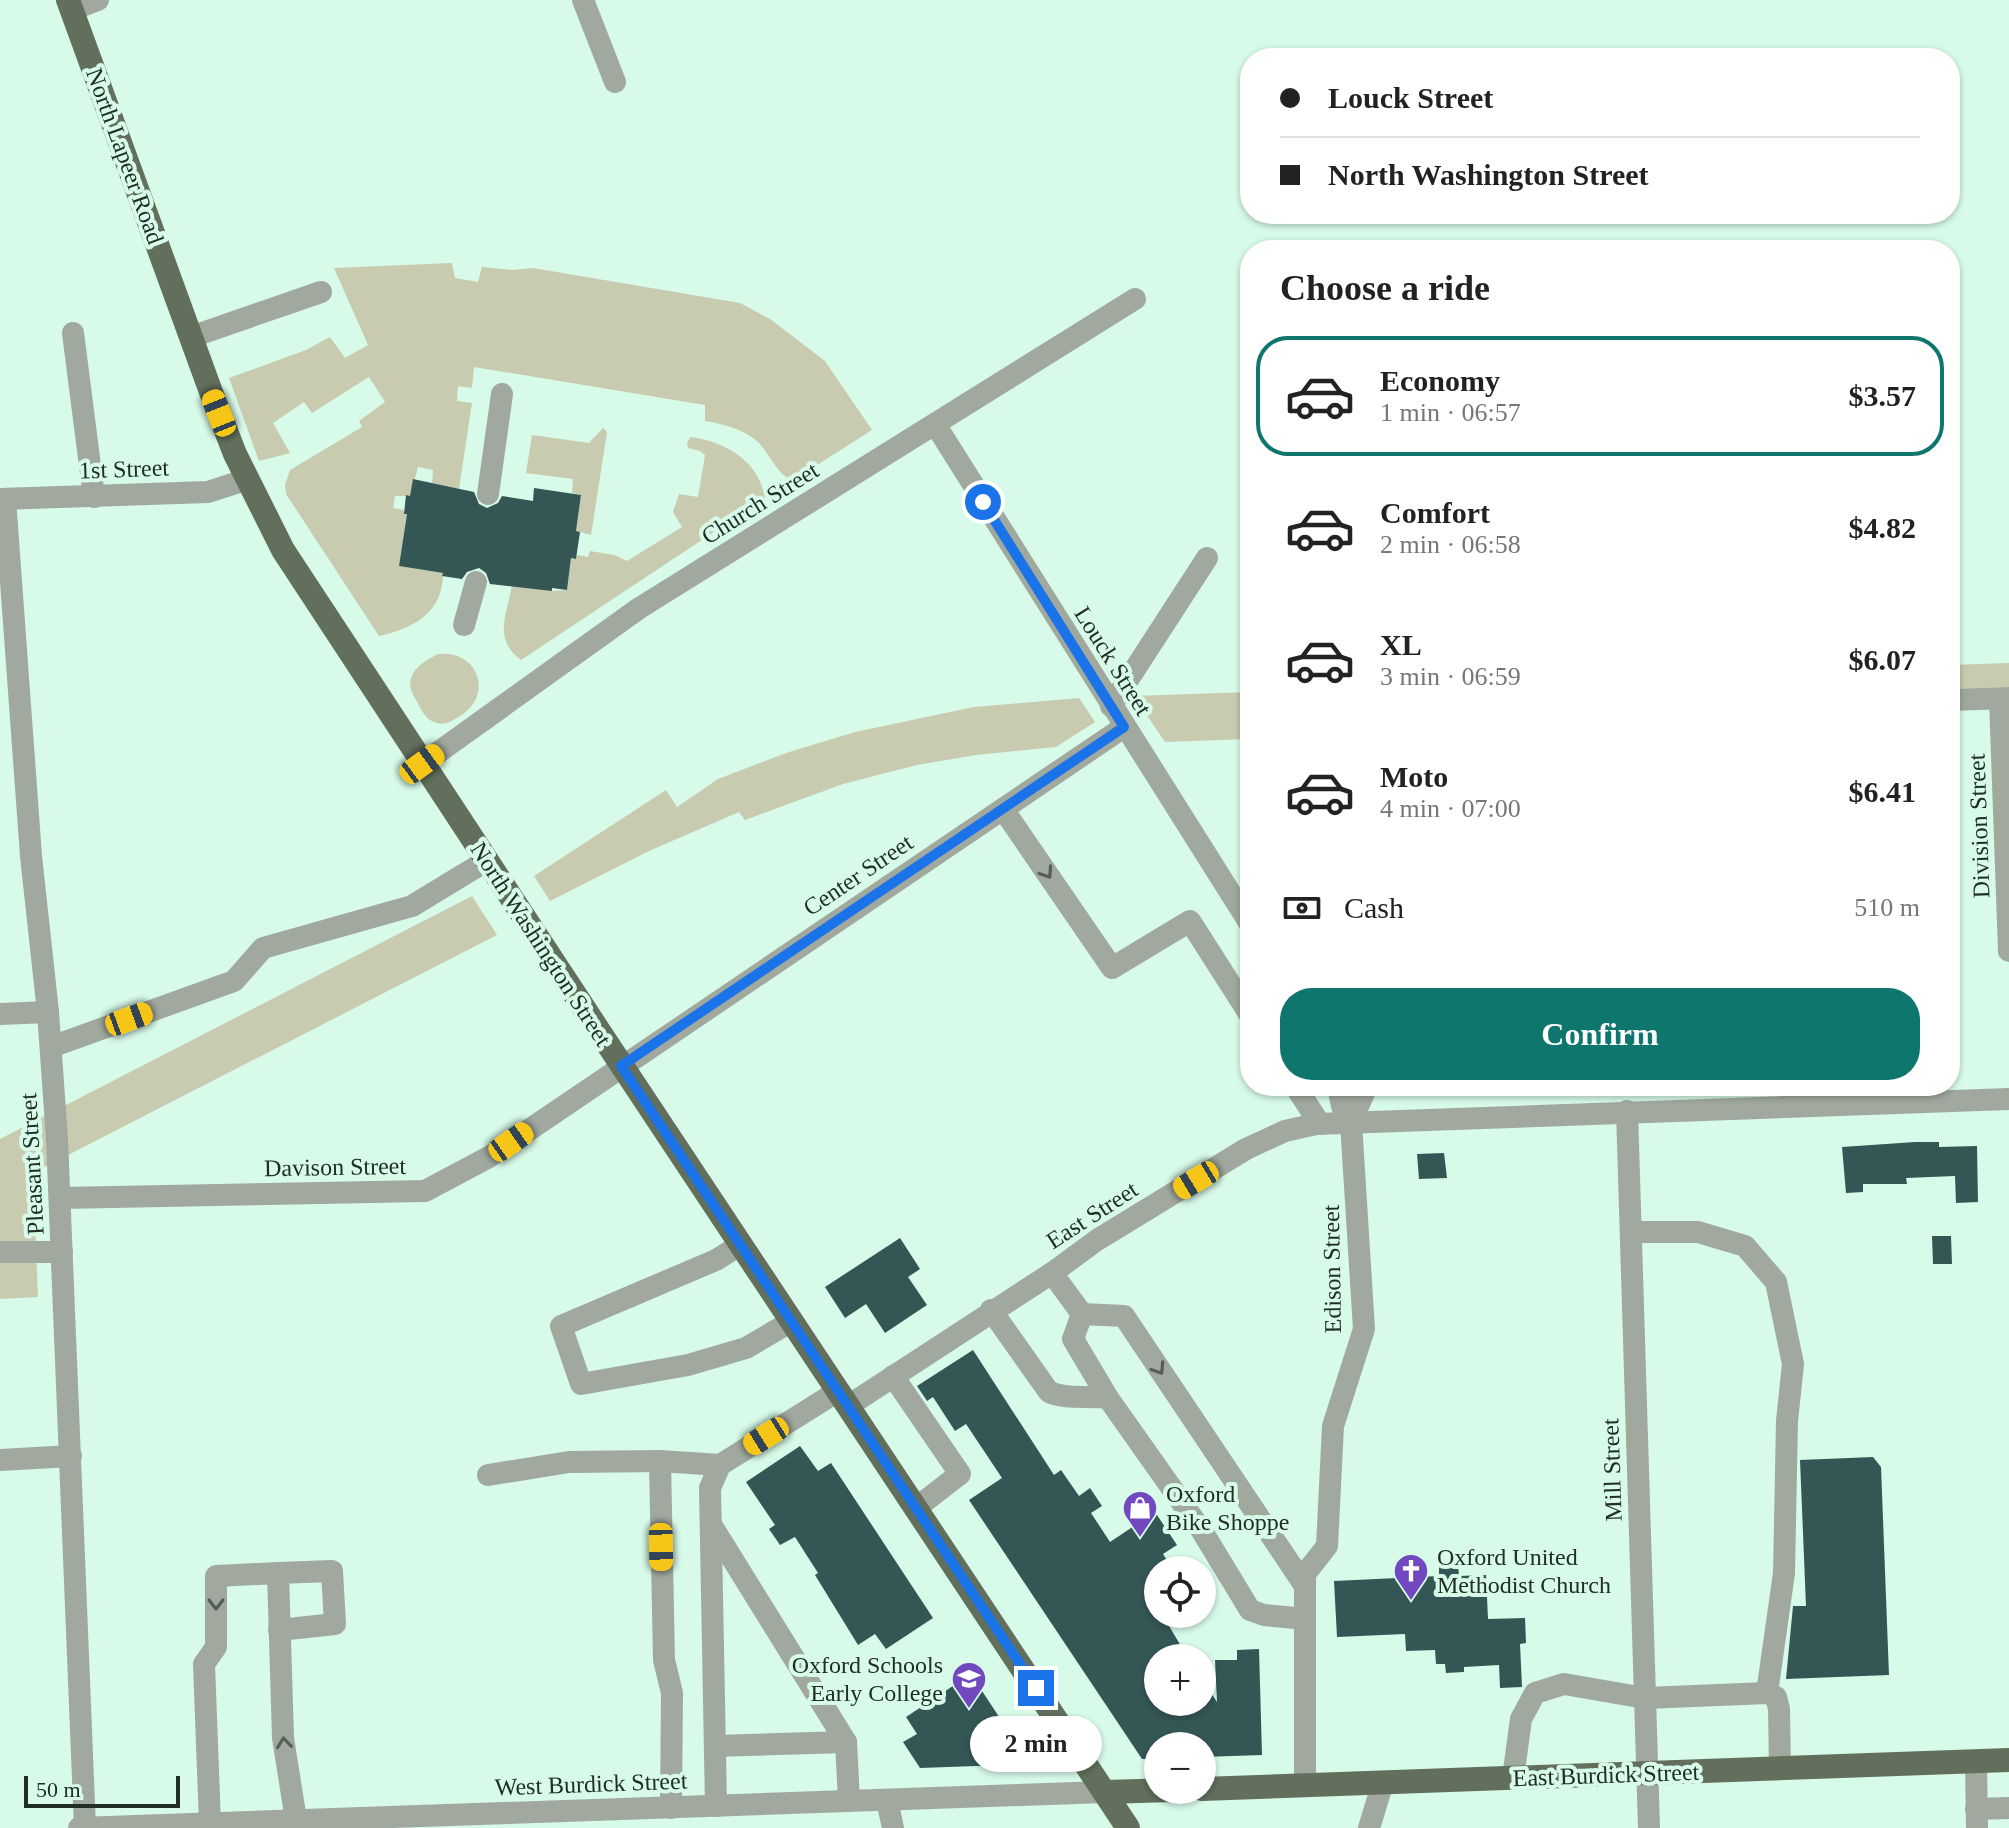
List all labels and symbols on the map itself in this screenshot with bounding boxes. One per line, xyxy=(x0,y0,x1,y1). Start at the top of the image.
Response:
street label: North Lapeer Road xyxy=(81,65,169,247)
car xyxy=(199,386,239,440)
street label: 1st Street xyxy=(79,454,170,484)
street label: Church Street xyxy=(697,457,823,549)
route start xyxy=(965,484,1001,520)
street label: Louck Street xyxy=(1069,602,1157,720)
car xyxy=(396,740,448,788)
street label: Division Street xyxy=(1963,753,1995,899)
street label: Center Street xyxy=(799,829,918,921)
street label: North Washington Street xyxy=(465,837,617,1051)
one-way arrow xyxy=(1037,864,1052,878)
car xyxy=(102,1000,156,1038)
street label: Pleasant Street xyxy=(15,1092,49,1236)
car xyxy=(484,1118,538,1166)
street label: Davison Street xyxy=(264,1153,407,1181)
car xyxy=(1169,1157,1223,1203)
street label: East Street xyxy=(1042,1176,1143,1254)
street label: Edison Street xyxy=(1318,1204,1346,1334)
one-way arrow xyxy=(1150,1360,1165,1375)
car xyxy=(739,1413,793,1459)
street label: Mill Street xyxy=(1597,1418,1627,1522)
place label: Oxford Bike Shoppe xyxy=(1166,1481,1289,1535)
shop icon: Oxford Bike Shoppe xyxy=(1121,1489,1159,1539)
car xyxy=(649,1523,673,1571)
place label: Oxford United Methodist Church xyxy=(1437,1544,1611,1598)
church icon: Oxford United Methodist Church xyxy=(1392,1552,1430,1602)
one-way arrow xyxy=(207,1598,225,1611)
place label: Oxford Schools Early College xyxy=(792,1652,943,1706)
school or university icon: Oxford Schools Early College xyxy=(950,1660,988,1710)
route end xyxy=(1018,1670,1054,1706)
callout: 2 min xyxy=(970,1716,1102,1772)
one-way arrow xyxy=(276,1736,293,1750)
street label: East Burdick Street xyxy=(1512,1759,1700,1791)
street label: West Burdick Street xyxy=(494,1768,688,1800)
scale bar xyxy=(24,1772,180,1808)

